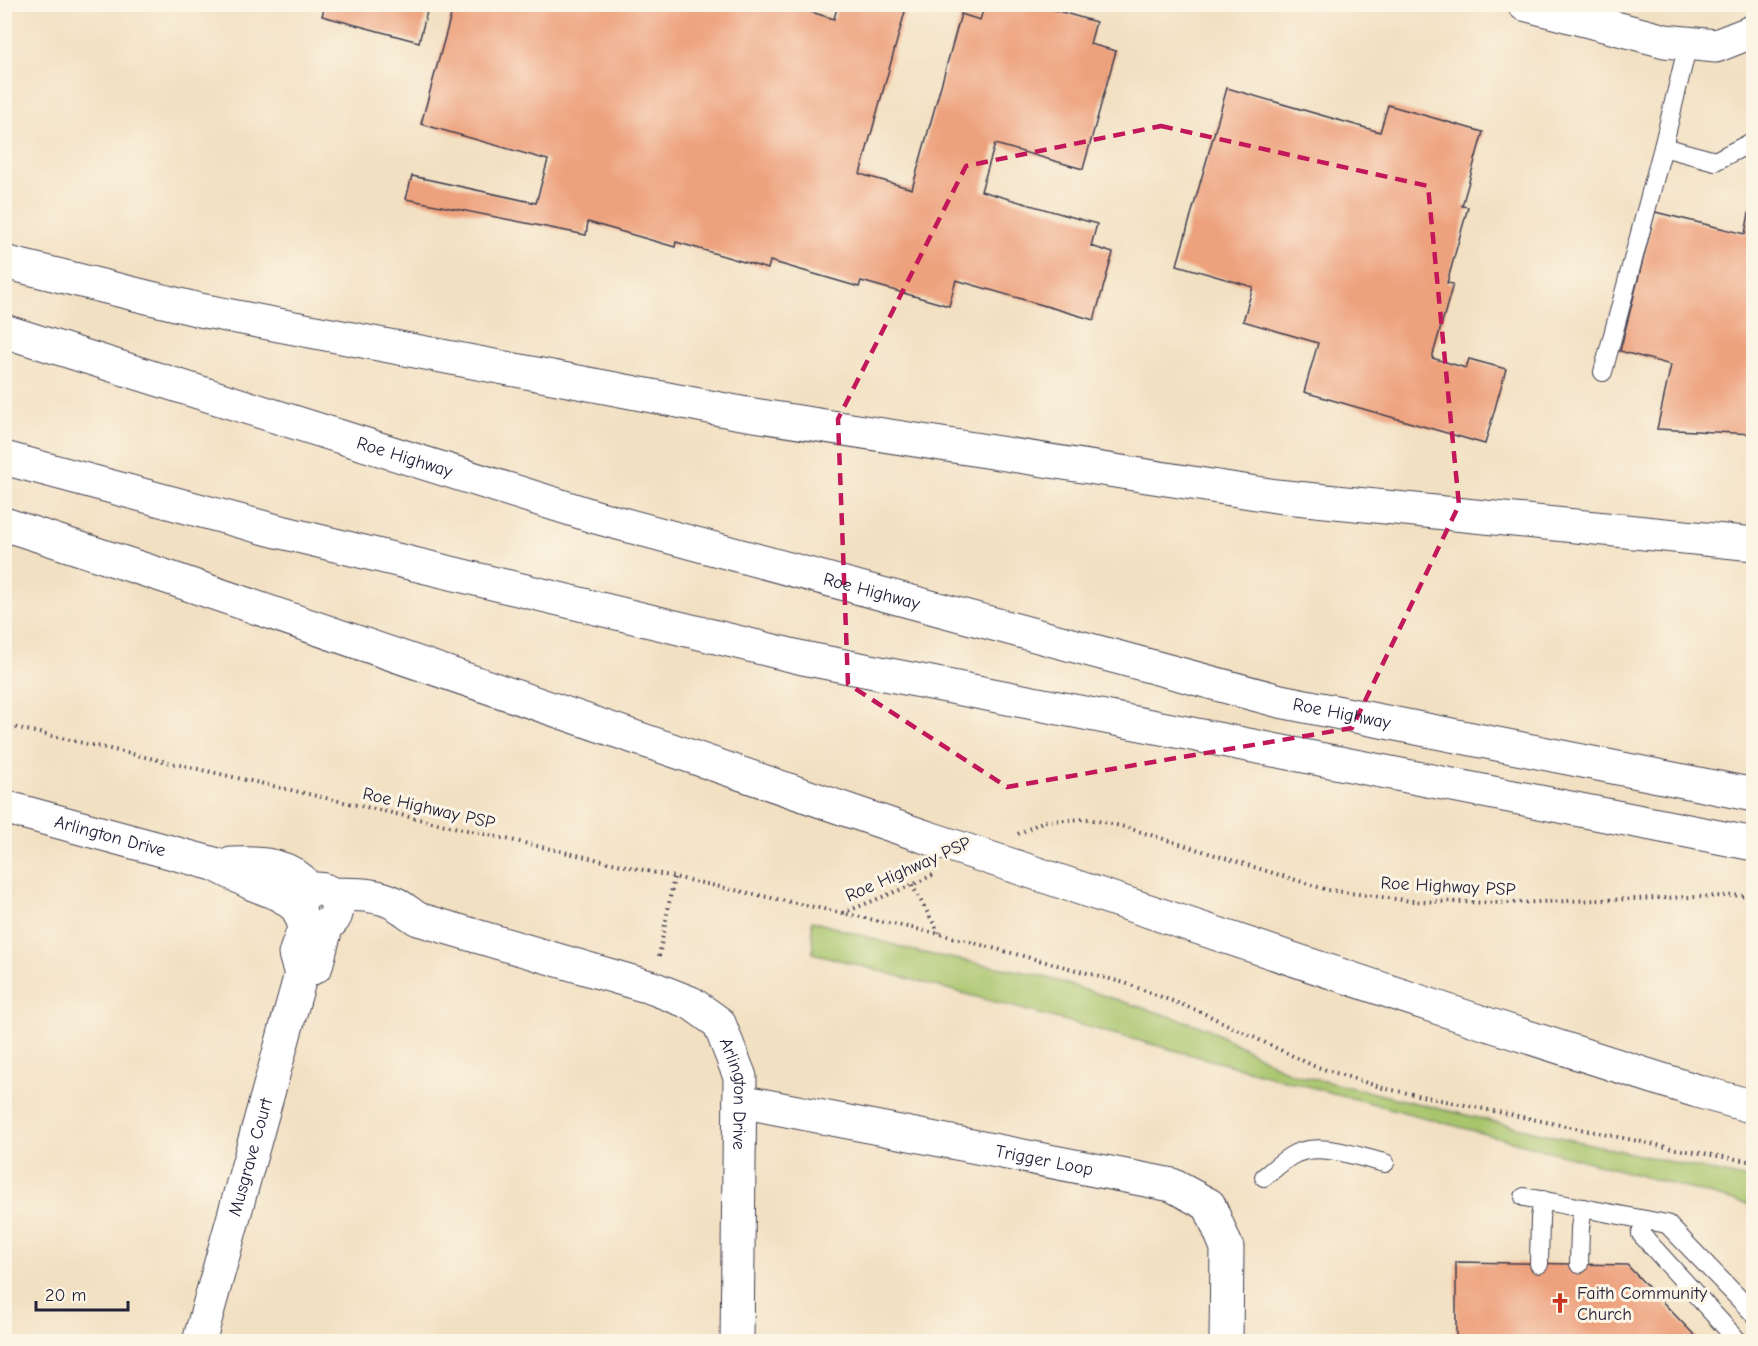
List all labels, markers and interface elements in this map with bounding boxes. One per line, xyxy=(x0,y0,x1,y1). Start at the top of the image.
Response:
street label: Roe Highway xyxy=(354,432,456,483)
street label: Roe Highway xyxy=(821,569,923,615)
street label: Roe Highway xyxy=(1291,694,1393,734)
street label: Roe Highway PSP xyxy=(361,783,497,834)
street label: Arlington Drive xyxy=(52,811,168,861)
street label: Roe Highway PSP xyxy=(842,832,974,907)
street label: Roe Highway PSP xyxy=(1380,872,1516,901)
street label: Arlington Drive xyxy=(715,1035,751,1150)
street label: Musgrave Court xyxy=(224,1095,277,1219)
street label: Trigger Loop xyxy=(993,1141,1095,1180)
scale bar xyxy=(36,1274,128,1312)
place label: Faith Community Church xyxy=(1577,1283,1708,1325)
text: 20 m xyxy=(45,1285,86,1306)
church icon: Faith Community Church xyxy=(1548,1291,1572,1315)

